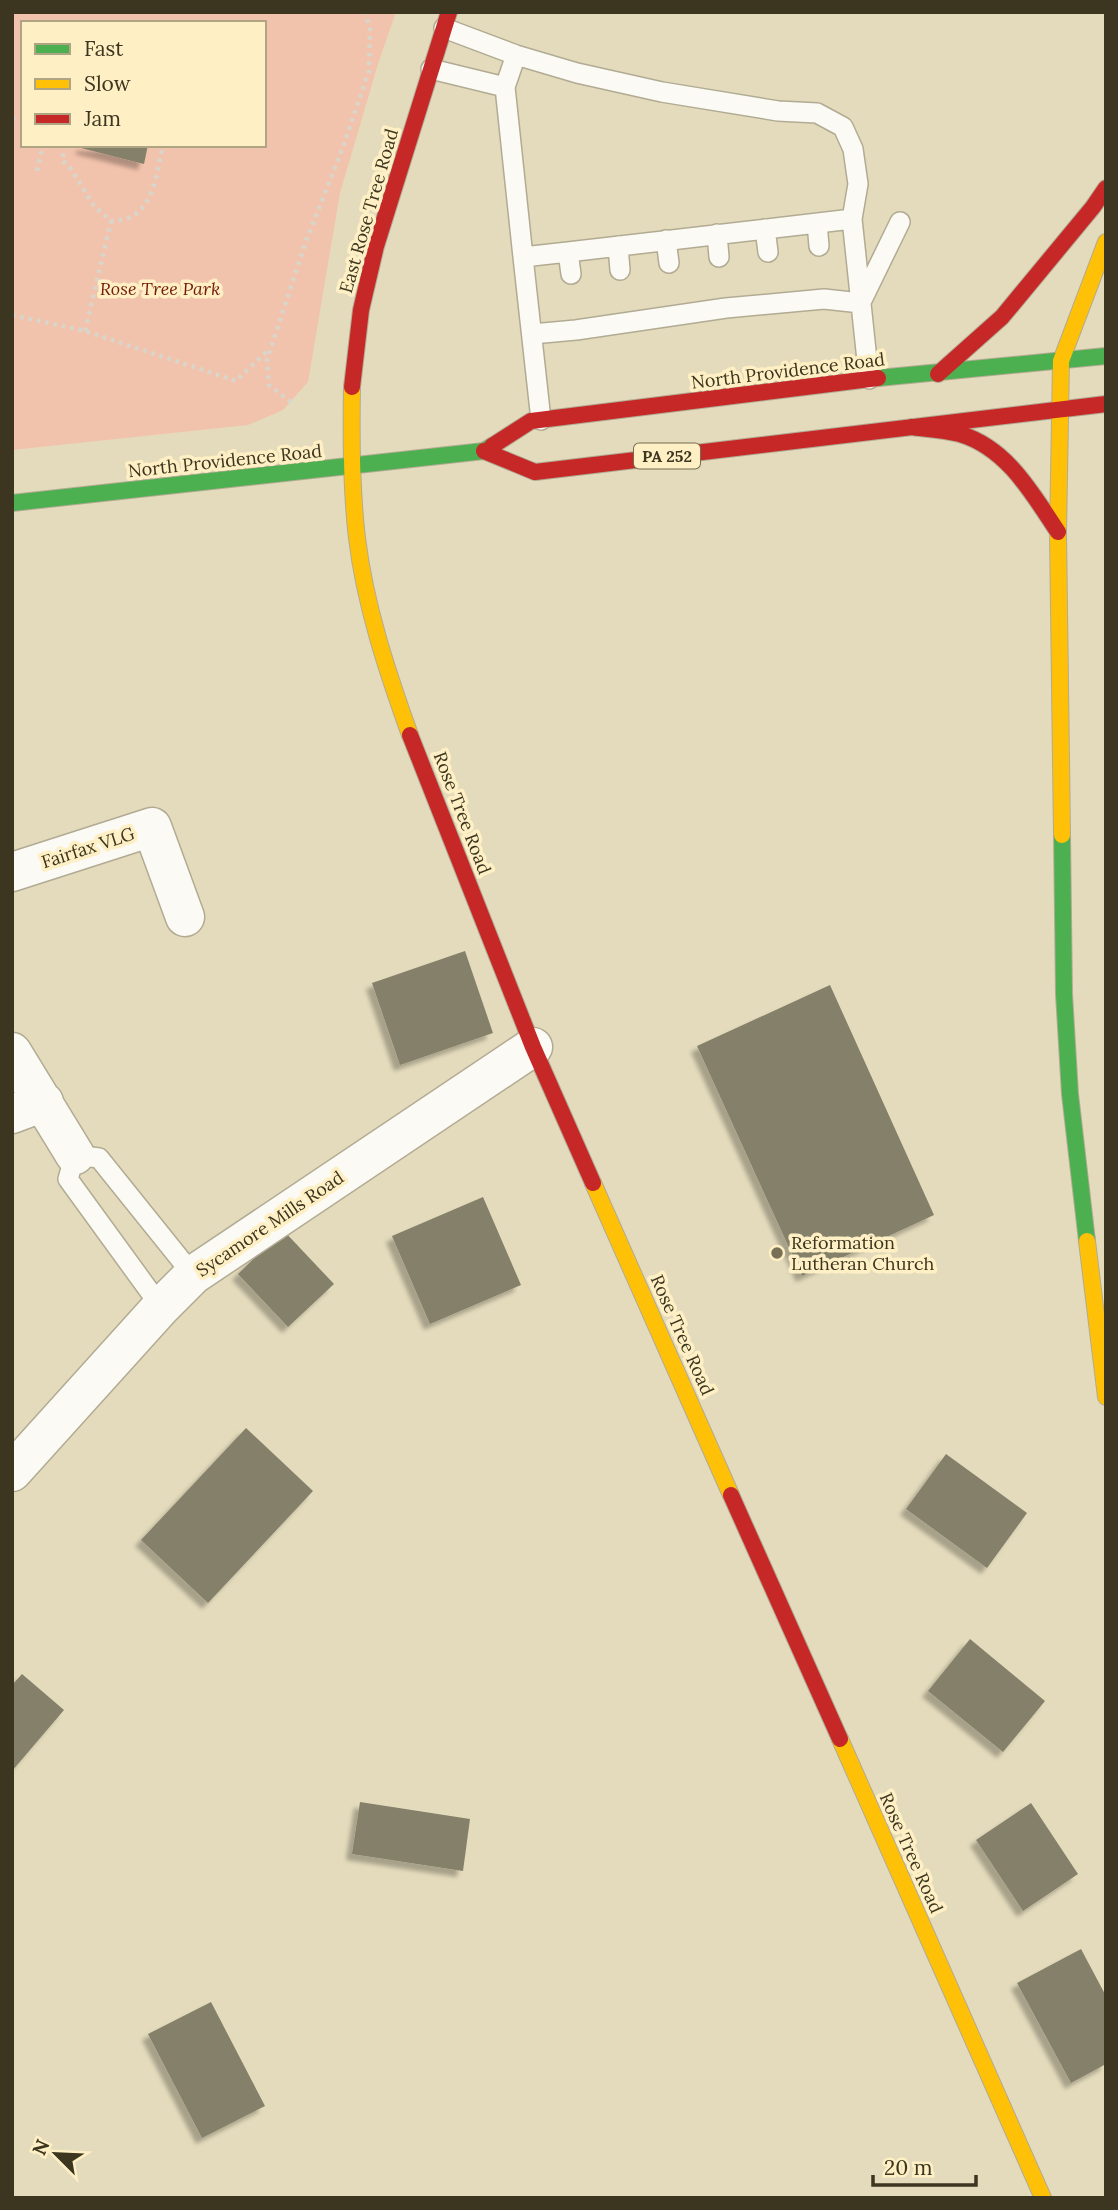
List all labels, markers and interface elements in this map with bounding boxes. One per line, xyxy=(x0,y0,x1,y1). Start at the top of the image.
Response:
legend xyxy=(21,21,266,147)
text: Fast xyxy=(84,35,124,62)
text: Slow xyxy=(84,70,131,97)
text: Jam xyxy=(83,105,121,132)
street label: East Rose Tree Road xyxy=(334,126,403,296)
park label: Rose Tree Park xyxy=(100,277,220,300)
street label: North Providence Road xyxy=(690,347,886,394)
street label: North Providence Road xyxy=(127,439,323,482)
road number: PA 252 xyxy=(634,444,700,468)
street label: Rose Tree Road xyxy=(429,748,496,878)
street label: Fairfax VLG xyxy=(38,822,138,873)
street label: Sycamore Mills Road xyxy=(191,1165,348,1282)
place label: Reformation Lutheran Church xyxy=(791,1231,935,1275)
marker: Reformation Lutheran Church xyxy=(769,1245,785,1261)
street label: Rose Tree Road xyxy=(646,1271,719,1399)
street label: Rose Tree Road xyxy=(875,1789,948,1917)
north arrow xyxy=(21,2119,91,2189)
text: N xyxy=(27,2135,55,2159)
scale bar xyxy=(873,2144,976,2188)
text: 20 m xyxy=(884,2154,933,2181)

